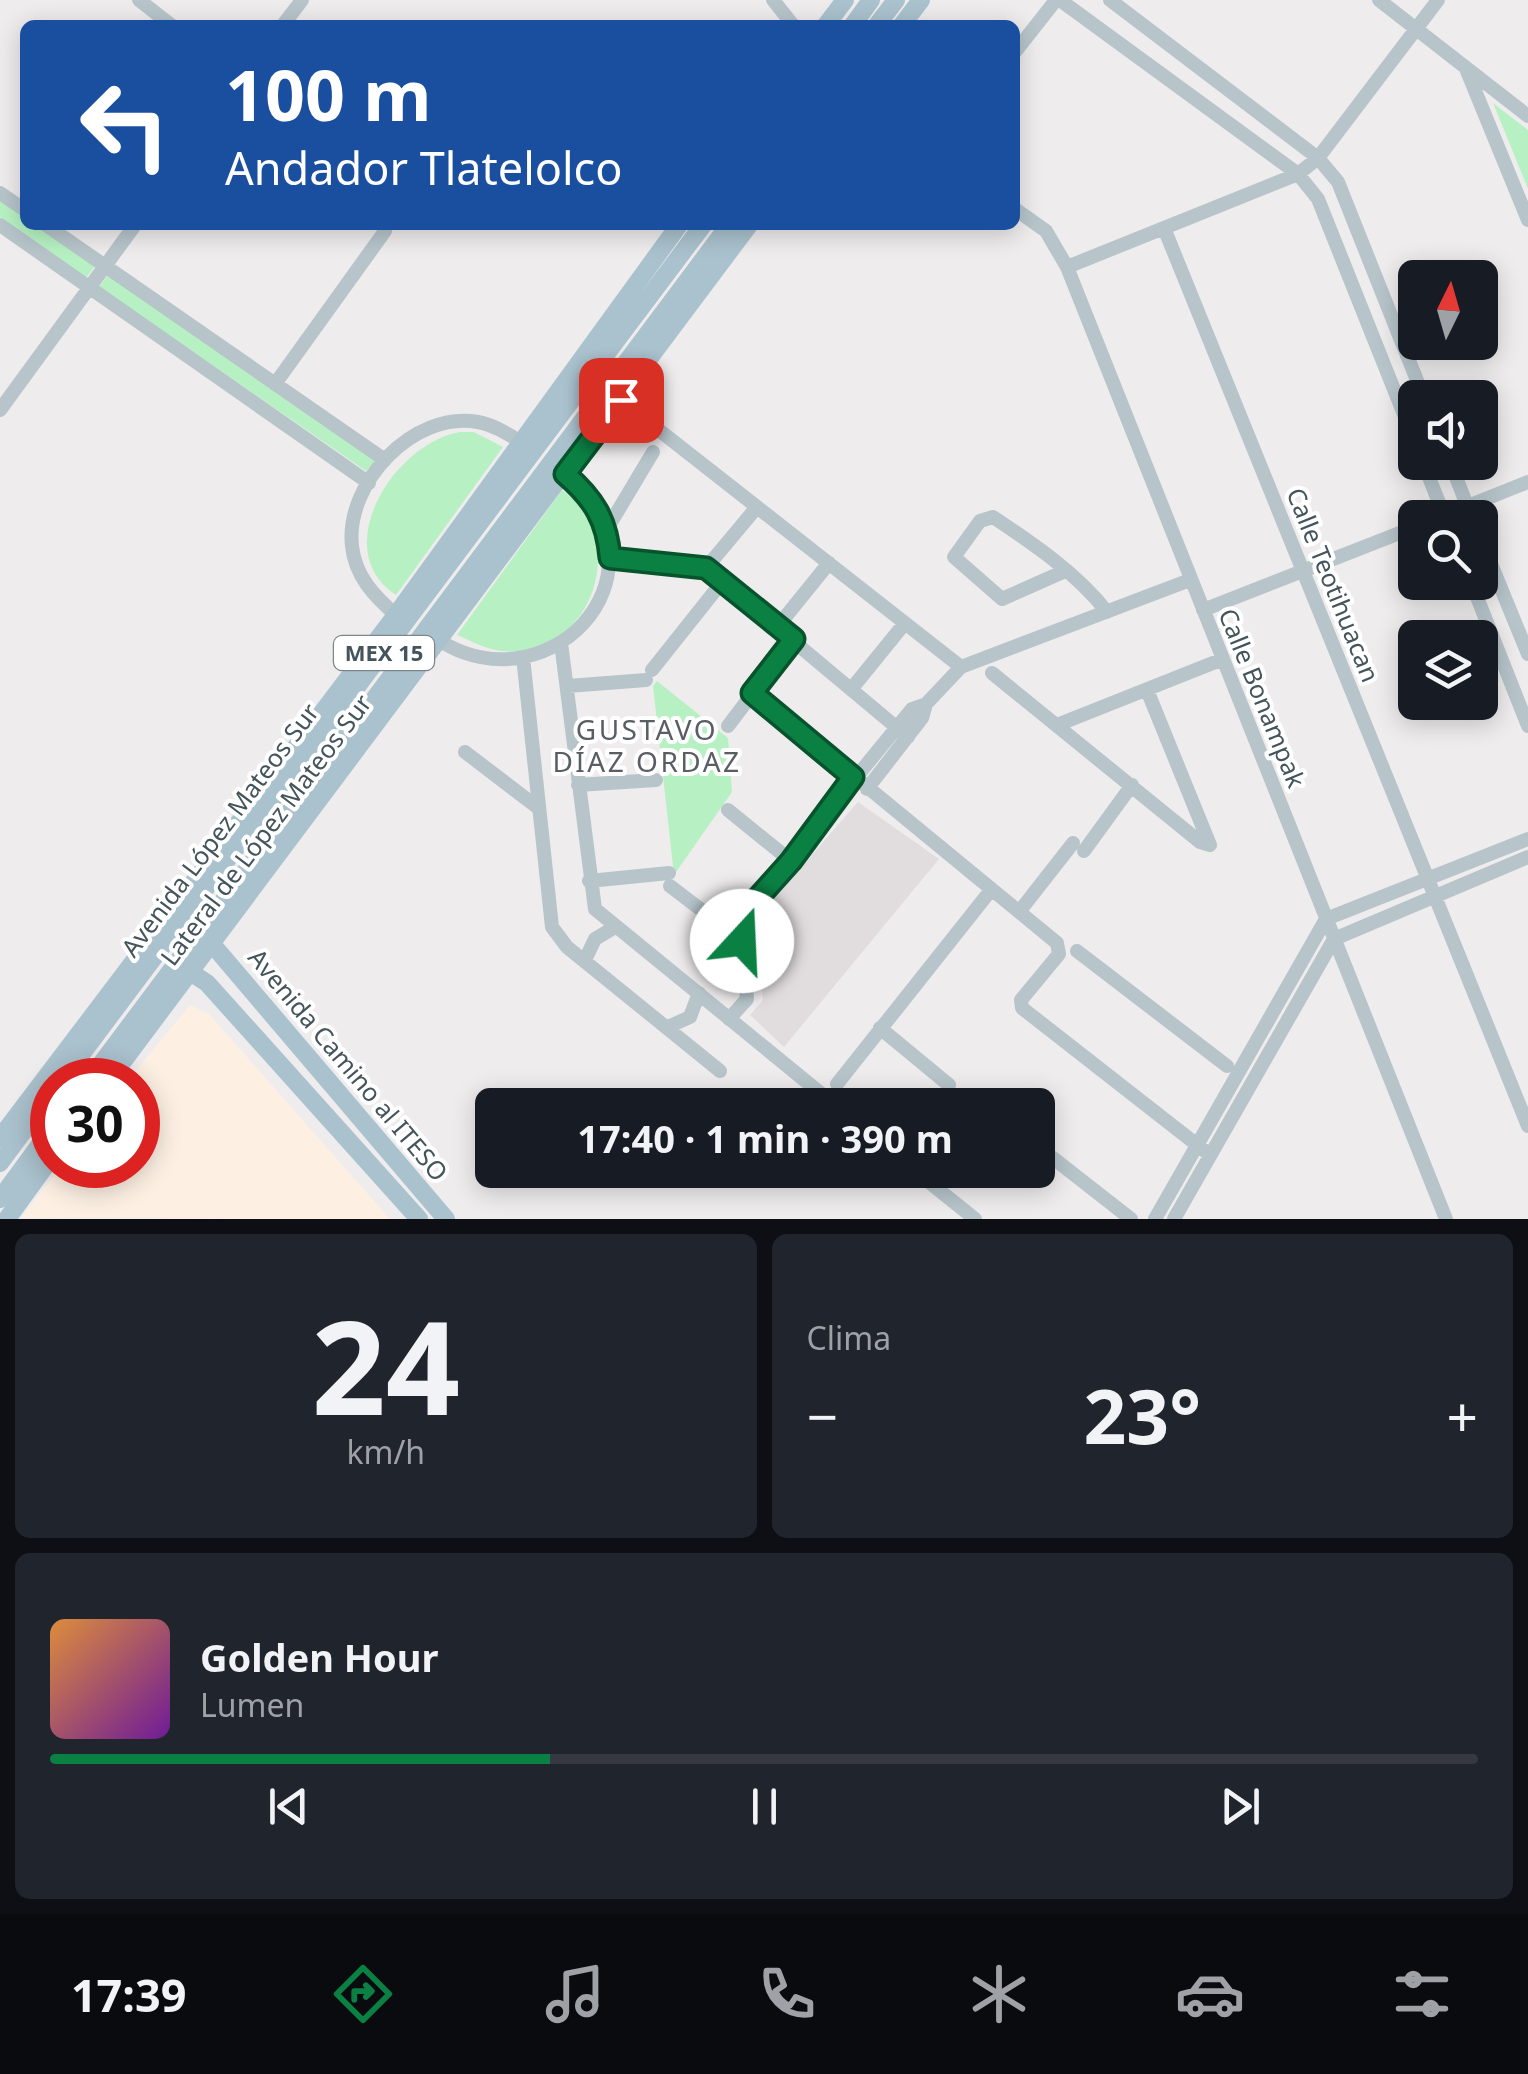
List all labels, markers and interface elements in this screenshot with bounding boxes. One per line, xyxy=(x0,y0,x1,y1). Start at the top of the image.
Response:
text: 100 m xyxy=(225,46,432,142)
icon: left xyxy=(60,60,190,190)
text: Andador Tlatelolco xyxy=(225,137,622,198)
north arrow xyxy=(1398,260,1498,360)
map controls xyxy=(1398,260,1498,720)
pin xyxy=(579,358,664,443)
icon: arrive xyxy=(594,373,649,428)
button: sound xyxy=(1398,380,1498,480)
street label: Calle Teotihuacan xyxy=(1279,482,1388,687)
button: search xyxy=(1398,500,1498,600)
street label: Calle Bonampak xyxy=(1212,603,1315,793)
button: layers xyxy=(1398,620,1498,720)
road number: MEX 15 xyxy=(334,636,434,670)
street label: Lateral de López Mateos Sur xyxy=(152,687,379,972)
street label: Avenida López Mateos Sur xyxy=(113,696,326,963)
district label: GUSTAVO DÍAZ ORDAZ xyxy=(552,710,742,780)
position arrow xyxy=(690,889,794,993)
street label: Avenida Camino al ITESO xyxy=(241,941,456,1188)
speed limit sign: 30 xyxy=(30,1058,160,1188)
text: 17:40 · 1 min · 390 m xyxy=(577,1112,953,1164)
text: 24 xyxy=(311,1276,460,1453)
text: Clima xyxy=(807,1316,891,1359)
text: 23° xyxy=(1083,1364,1201,1466)
text: − xyxy=(807,1378,838,1453)
text: + xyxy=(1447,1378,1478,1453)
text: km/h xyxy=(346,1430,425,1473)
text: Golden Hour xyxy=(200,1631,438,1683)
text: Lumen xyxy=(200,1683,304,1726)
icon: previous xyxy=(261,1779,316,1834)
icon: pause xyxy=(737,1779,792,1834)
icon: next xyxy=(1213,1779,1268,1834)
icon: directions xyxy=(328,1959,398,2029)
icon: music xyxy=(540,1959,610,2029)
icon: phone xyxy=(752,1959,822,2029)
icon: climate xyxy=(964,1959,1034,2029)
icon: car xyxy=(1175,1959,1245,2029)
icon: filters xyxy=(1387,1959,1457,2029)
text: 17:39 xyxy=(71,1964,186,2025)

